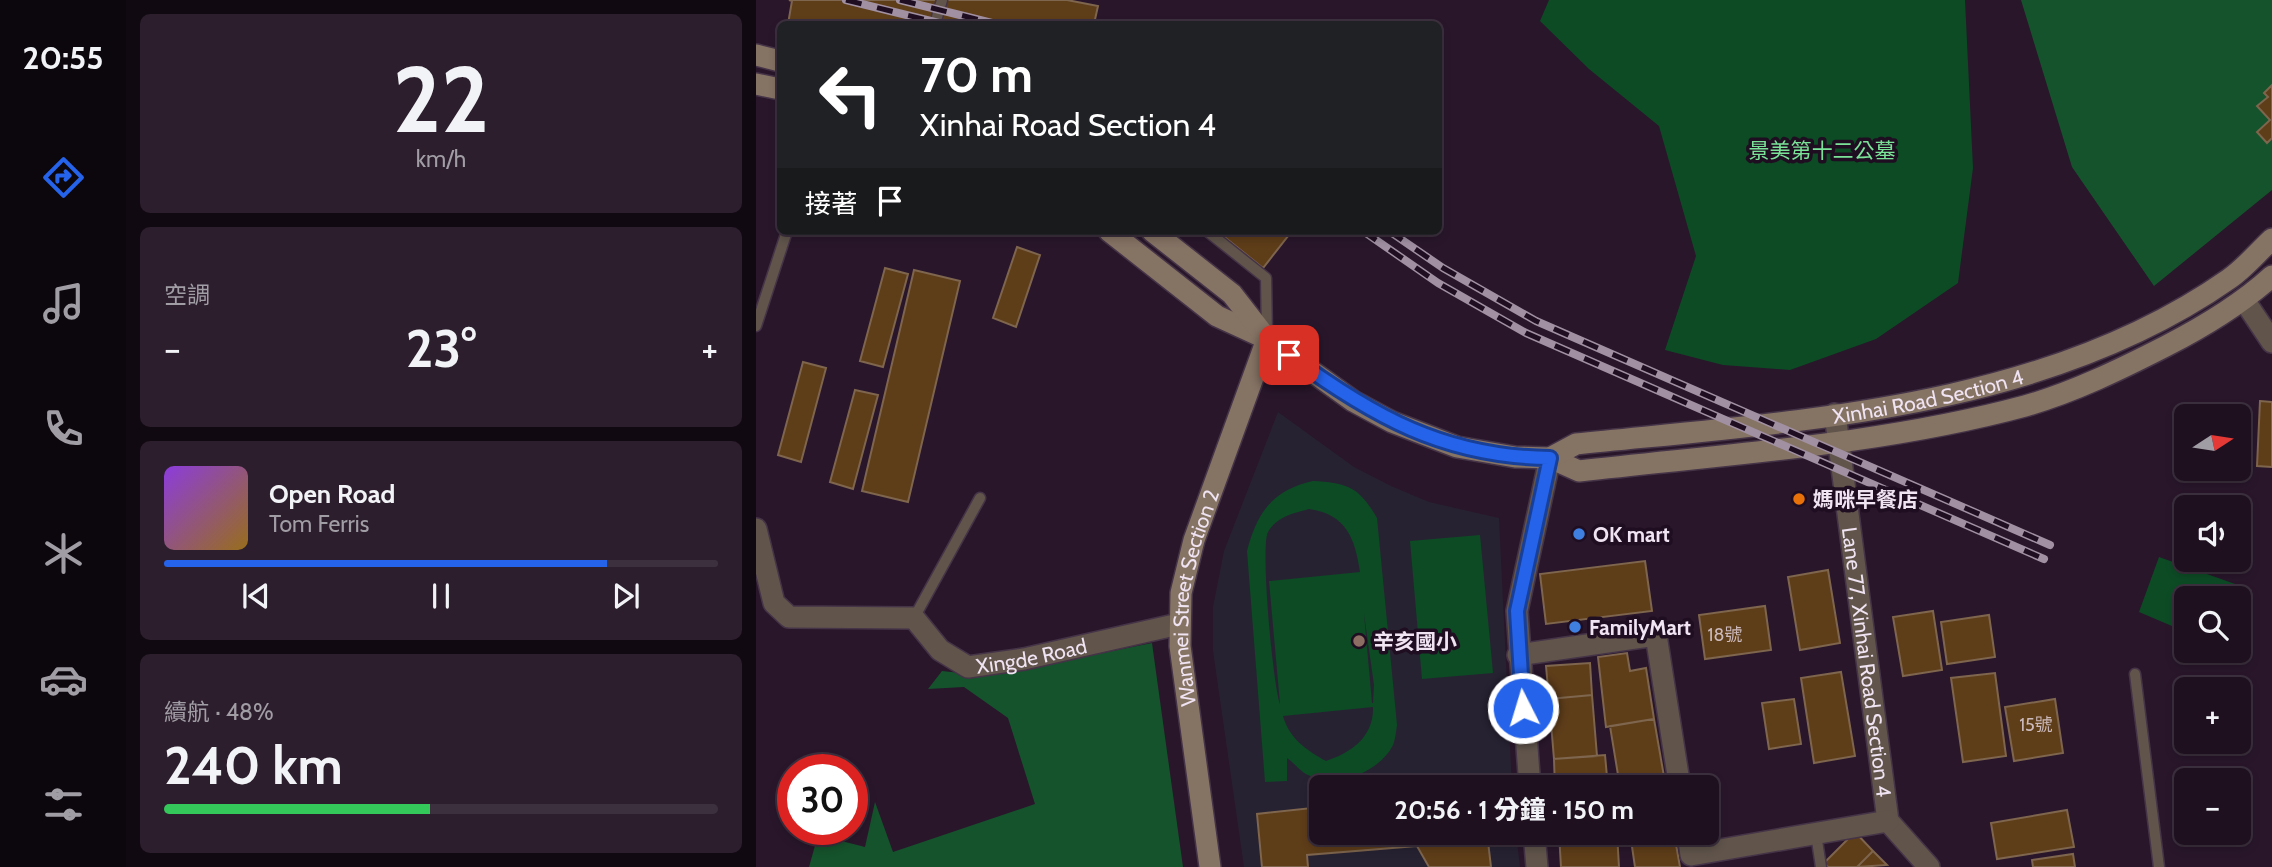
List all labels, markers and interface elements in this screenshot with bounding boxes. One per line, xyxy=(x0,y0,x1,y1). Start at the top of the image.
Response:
text: 20:55 xyxy=(23,38,104,77)
text: 22 xyxy=(393,44,489,155)
text: 70 m xyxy=(920,45,1033,104)
icon: left xyxy=(805,49,896,140)
text: Xinhai Road Section 4 xyxy=(920,105,1216,144)
park label: 景美第十二公墓 xyxy=(1749,138,1896,163)
text: km/h xyxy=(416,145,466,173)
icon: directions xyxy=(39,153,88,202)
icon: arrive xyxy=(871,182,909,220)
text: 接著 xyxy=(805,188,857,220)
icon: music xyxy=(39,279,88,328)
text: 空調 xyxy=(164,281,210,309)
text: 23° xyxy=(406,317,476,380)
text: − xyxy=(164,325,181,372)
text: + xyxy=(701,325,718,372)
pin xyxy=(1259,325,1319,385)
icon: arrive xyxy=(1270,336,1308,374)
street label: Xinhai Road Section 4 xyxy=(1831,364,2026,428)
icon: phone xyxy=(39,404,88,453)
north arrow xyxy=(2174,404,2250,481)
map controls xyxy=(2174,404,2251,845)
text: Open Road xyxy=(269,478,395,510)
street label: Wanmei Street Section 2 xyxy=(1167,486,1224,708)
place label: 媽咪早餐店 xyxy=(1813,487,1918,512)
marker: 媽咪早餐店 xyxy=(1791,491,1807,507)
button: sound xyxy=(2174,495,2251,572)
text: Tom Ferris xyxy=(269,510,369,538)
place label: OK mart xyxy=(1593,522,1670,547)
street label: Lane 77, Xinhai Road Section 4 xyxy=(1837,525,1897,798)
marker: OK mart xyxy=(1571,526,1587,542)
icon: climate xyxy=(39,529,88,578)
icon: previous xyxy=(237,577,275,615)
icon: pause xyxy=(422,577,460,615)
icon: next xyxy=(607,577,645,615)
button: search xyxy=(2174,586,2251,663)
place label: FamilyMart xyxy=(1589,615,1691,640)
marker: FamilyMart xyxy=(1567,619,1583,635)
house number: 18號 xyxy=(1708,624,1742,646)
place label: 辛亥國小 xyxy=(1373,629,1457,654)
street label: Xingde Road xyxy=(974,633,1089,678)
marker: 辛亥國小 xyxy=(1351,633,1367,649)
icon: car xyxy=(39,655,88,704)
position arrow xyxy=(1486,671,1560,745)
button: + xyxy=(2174,677,2251,754)
text: 續航 · 48% xyxy=(164,698,274,726)
house number: 15號 xyxy=(2019,714,2053,736)
text: 240 km xyxy=(164,734,343,797)
speed limit sign: 30 xyxy=(777,754,868,845)
button: − xyxy=(2174,768,2251,845)
icon: filters xyxy=(39,780,88,829)
text: 20:56 · 1 分鐘 · 150 m xyxy=(1394,794,1634,826)

